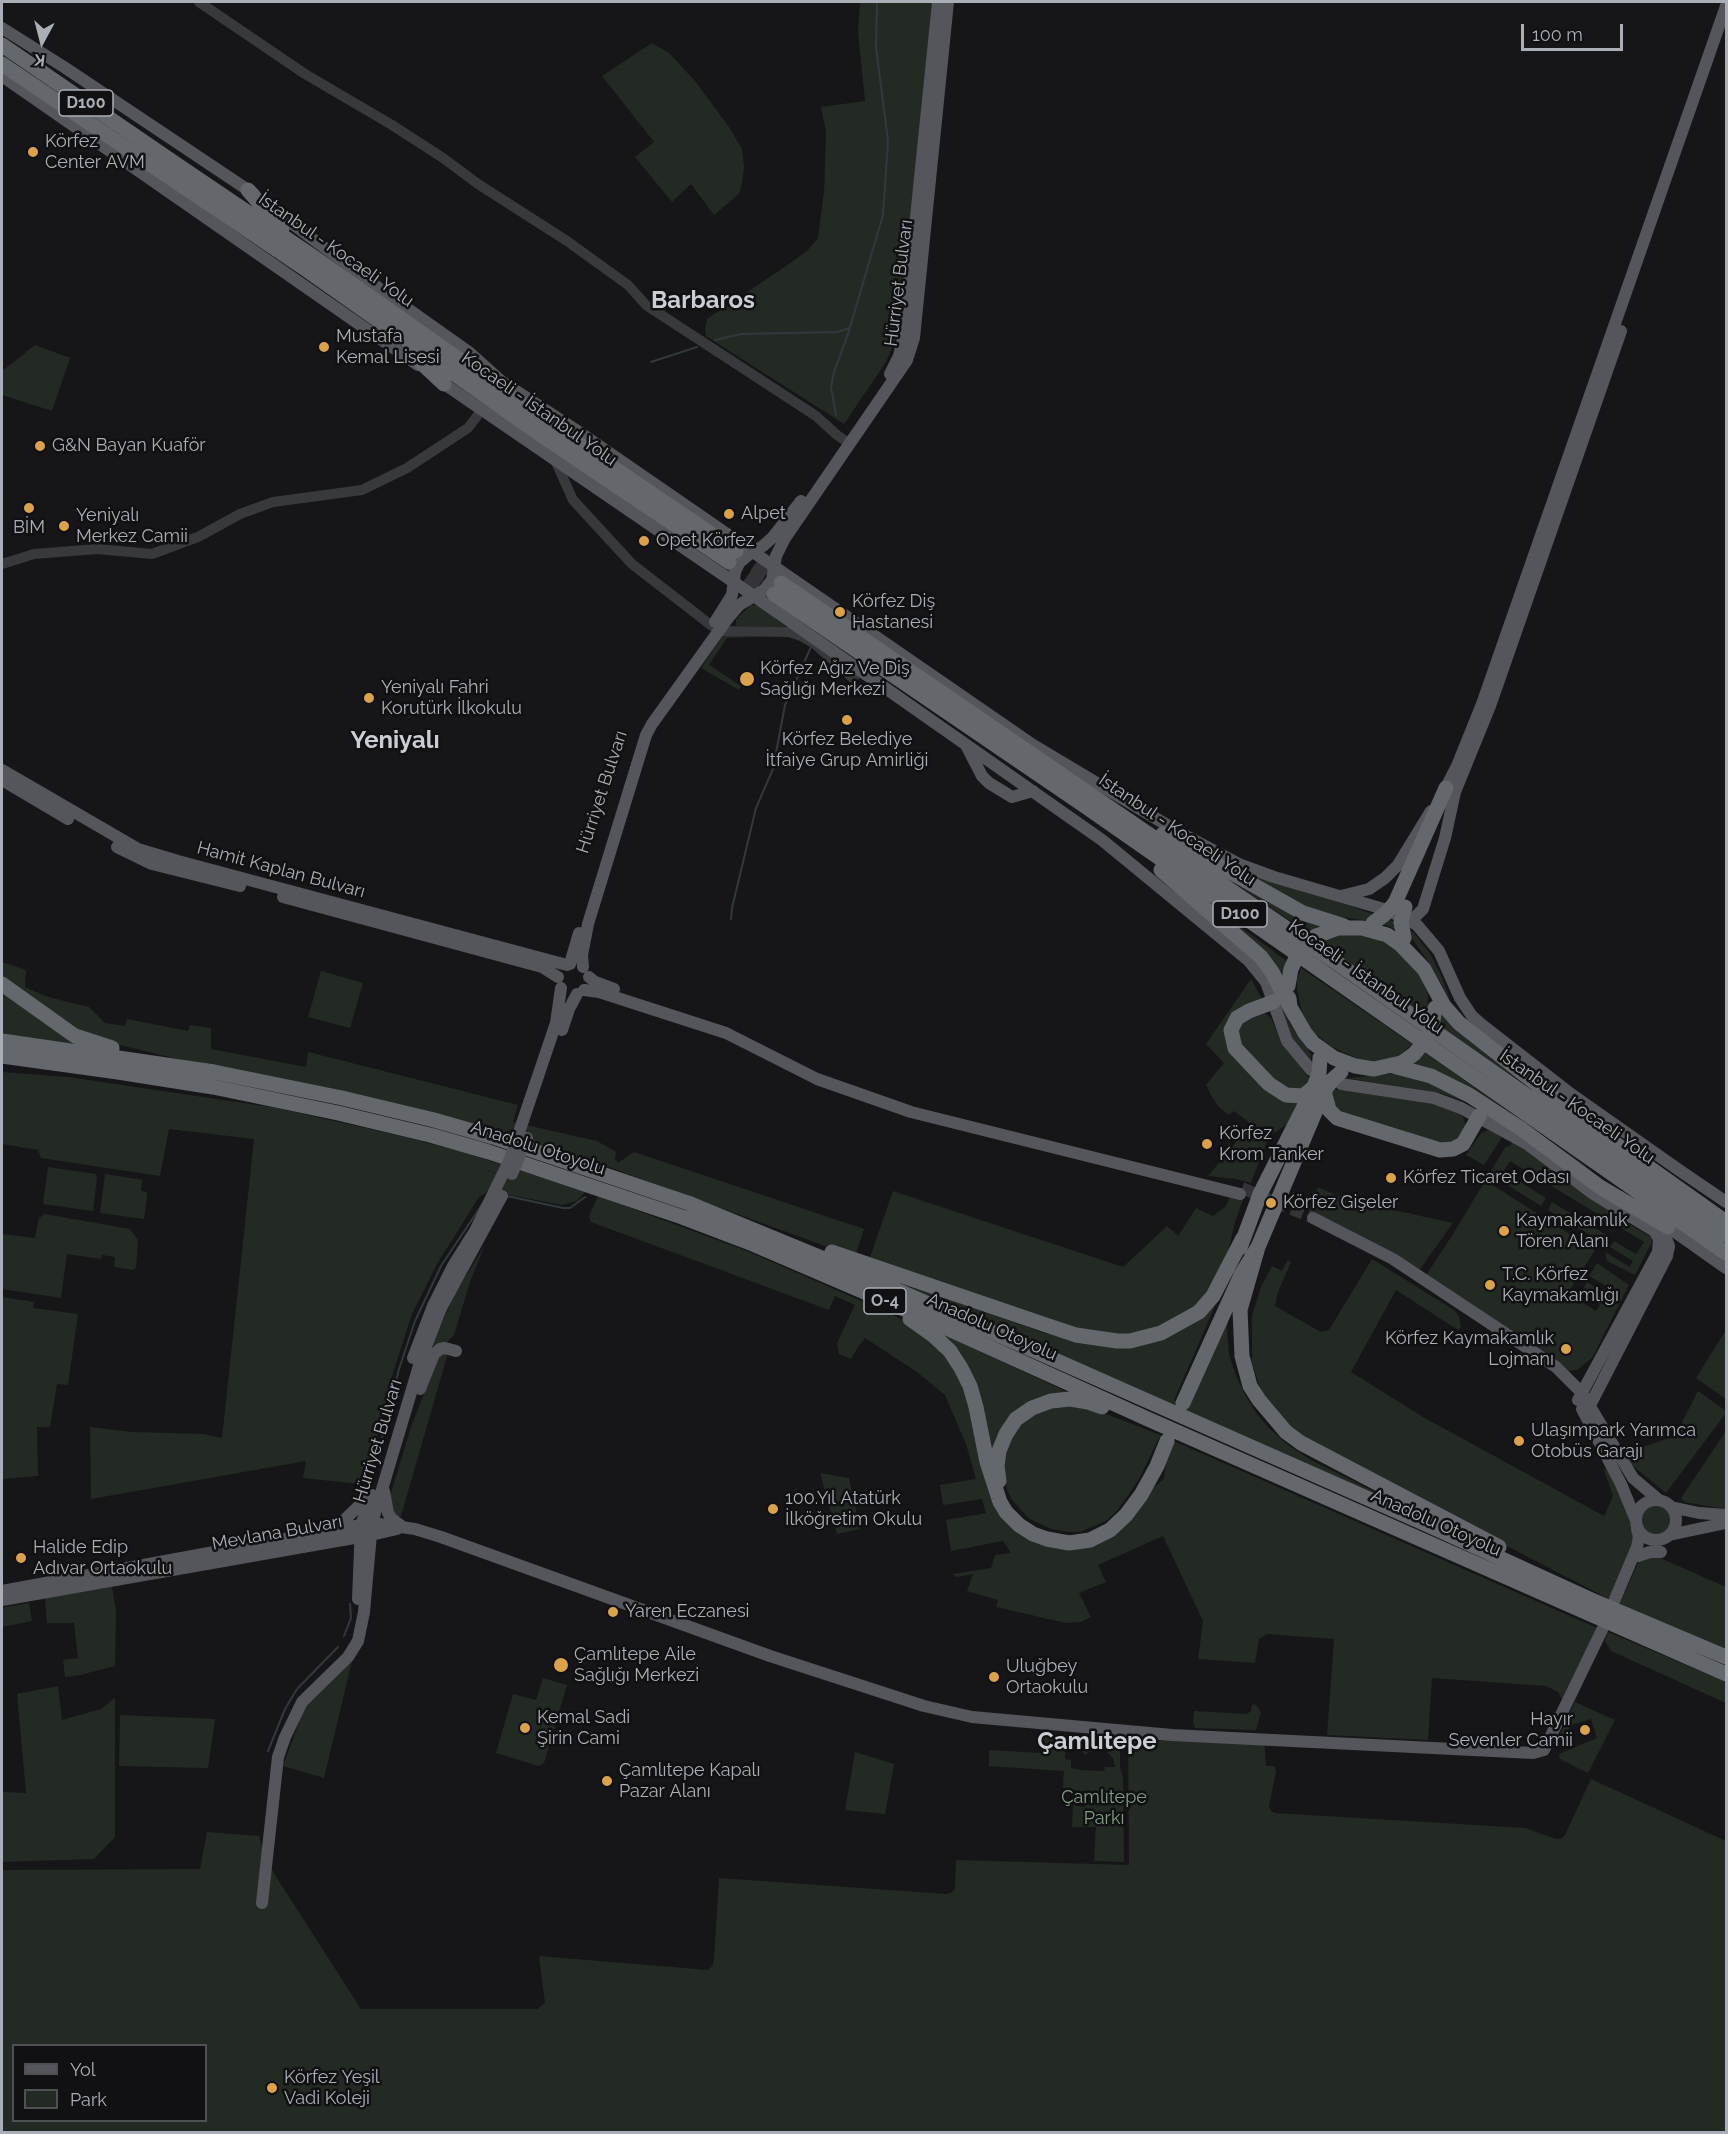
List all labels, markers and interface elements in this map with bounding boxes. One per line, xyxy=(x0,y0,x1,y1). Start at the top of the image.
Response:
north arrow xyxy=(12,12,72,72)
scale bar xyxy=(1524,12,1626,50)
text: 100 m xyxy=(1532,24,1583,45)
text: K xyxy=(33,50,46,70)
road number: D100 xyxy=(59,90,113,116)
place label: Körfez Center AVM xyxy=(45,131,145,174)
marker: Körfez Center AVM xyxy=(26,145,40,159)
street label: İstanbul - Kocaeli Yolu xyxy=(254,188,418,312)
street label: Hürriyet Bulvarı xyxy=(880,218,918,348)
district label: Barbaros xyxy=(651,287,755,315)
place label: Mustafa Kemal Lisesi xyxy=(336,326,440,368)
marker: Mustafa Kemal Lisesi xyxy=(317,340,331,354)
street label: Kocaeli - İstanbul Yolu xyxy=(457,347,621,471)
place label: G&N Bayan Kuaför xyxy=(52,435,206,457)
marker: G&N Bayan Kuaför xyxy=(33,439,47,453)
marker: BİM xyxy=(22,501,36,515)
place label: Alpet xyxy=(741,503,786,525)
place label: Yeniyalı Merkez Camii xyxy=(76,505,188,548)
marker: Alpet xyxy=(722,507,736,521)
place label: BİM xyxy=(13,517,45,539)
marker: Yeniyalı Merkez Camii xyxy=(57,519,71,533)
place label: Opet Körfez xyxy=(656,530,755,552)
marker: Opet Körfez xyxy=(637,534,651,548)
place label: Körfez Diş Hastanesi xyxy=(852,591,935,634)
marker: Körfez Diş Hastanesi xyxy=(833,605,847,619)
place label: Körfez Ağız Ve Diş Sağlığı Merkezi xyxy=(760,658,910,700)
marker: Körfez Ağız Ve Diş Sağlığı Merkezi xyxy=(738,670,756,688)
place label: Yeniyalı Fahri Korutürk İlkokulu xyxy=(381,677,522,720)
marker: Yeniyalı Fahri Korutürk İlkokulu xyxy=(362,691,376,705)
marker: Körfez Belediye İtfaiye Grup Amirliği xyxy=(840,713,854,727)
district label: Yeniyalı xyxy=(350,727,440,755)
street label: Hürriyet Bulvarı xyxy=(572,728,632,856)
place label: Körfez Belediye İtfaiye Grup Amirliği xyxy=(765,729,929,771)
street label: İstanbul - Kocaeli Yolu xyxy=(1094,769,1260,891)
street label: Hamit Kaplan Bulvarı xyxy=(195,837,367,903)
road number: D100 xyxy=(1213,901,1267,927)
street label: Kocaeli - İstanbul Yolu xyxy=(1284,915,1448,1039)
street label: İstanbul - Kocaeli Yolu xyxy=(1495,1045,1659,1169)
street label: Anadolu Otoyolu xyxy=(468,1116,608,1180)
place label: Körfez Krom Tanker xyxy=(1219,1123,1324,1166)
marker: Körfez Krom Tanker xyxy=(1200,1137,1214,1151)
place label: Körfez Ticaret Odası xyxy=(1403,1167,1569,1189)
marker: Körfez Ticaret Odası xyxy=(1384,1171,1398,1185)
place label: Körfez Gişeler xyxy=(1283,1192,1398,1214)
marker: Körfez Gişeler xyxy=(1264,1196,1278,1210)
place label: Kaymakamlık Tören Alanı xyxy=(1516,1210,1627,1252)
marker: Kaymakamlık Tören Alanı xyxy=(1497,1224,1511,1238)
place label: T.C. Körfez Kaymakamlığı xyxy=(1502,1264,1619,1306)
marker: T.C. Körfez Kaymakamlığı xyxy=(1483,1278,1497,1292)
road number: O-4 xyxy=(864,1288,906,1314)
street label: Anadolu Otoyolu xyxy=(924,1289,1060,1365)
place label: Körfez Kaymakamlık Lojmanı xyxy=(1385,1328,1554,1370)
marker: Körfez Kaymakamlık Lojmanı xyxy=(1559,1342,1573,1356)
street label: Hürriyet Bulvarı xyxy=(349,1377,407,1505)
place label: Ulaşımpark Yarımca Otobüs Garajı xyxy=(1531,1420,1696,1462)
marker: Ulaşımpark Yarımca Otobüs Garajı xyxy=(1512,1434,1526,1448)
street label: Anadolu Otoyolu xyxy=(1368,1485,1504,1561)
place label: 100.Yıl Atatürk İlköğretim Okulu xyxy=(785,1488,922,1530)
marker: 100.Yıl Atatürk İlköğretim Okulu xyxy=(766,1502,780,1516)
street label: Mevlana Bulvarı xyxy=(210,1511,344,1555)
place label: Halide Edip Adıvar Ortaokulu xyxy=(33,1537,172,1580)
marker: Halide Edip Adıvar Ortaokulu xyxy=(14,1551,28,1565)
place label: Yaren Eczanesi xyxy=(625,1601,749,1623)
marker: Yaren Eczanesi xyxy=(606,1605,620,1619)
place label: Çamlıtepe Aile Sağlığı Merkezi xyxy=(574,1644,699,1686)
marker: Çamlıtepe Aile Sağlığı Merkezi xyxy=(552,1656,570,1674)
place label: Uluğbey Ortaokulu xyxy=(1006,1656,1088,1698)
marker: Uluğbey Ortaokulu xyxy=(987,1670,1001,1684)
place label: Kemal Sadi Şirin Cami xyxy=(537,1707,630,1750)
place label: Hayır Sevenler Camii xyxy=(1449,1709,1573,1752)
marker: Kemal Sadi Şirin Cami xyxy=(518,1721,532,1735)
marker: Hayır Sevenler Camii xyxy=(1578,1723,1592,1737)
district label: Çamlıtepe xyxy=(1037,1728,1157,1756)
place label: Çamlıtepe Kapalı Pazar Alanı xyxy=(619,1760,760,1802)
marker: Çamlıtepe Kapalı Pazar Alanı xyxy=(600,1774,614,1788)
park label: Çamlıtepe Parkı xyxy=(1061,1787,1147,1830)
legend xyxy=(12,2044,207,2122)
text: Yol xyxy=(70,2059,96,2080)
place label: Körfez Yeşil Vadi Koleji xyxy=(284,2067,380,2110)
marker: Körfez Yeşil Vadi Koleji xyxy=(265,2081,279,2095)
text: Park xyxy=(70,2089,107,2110)

